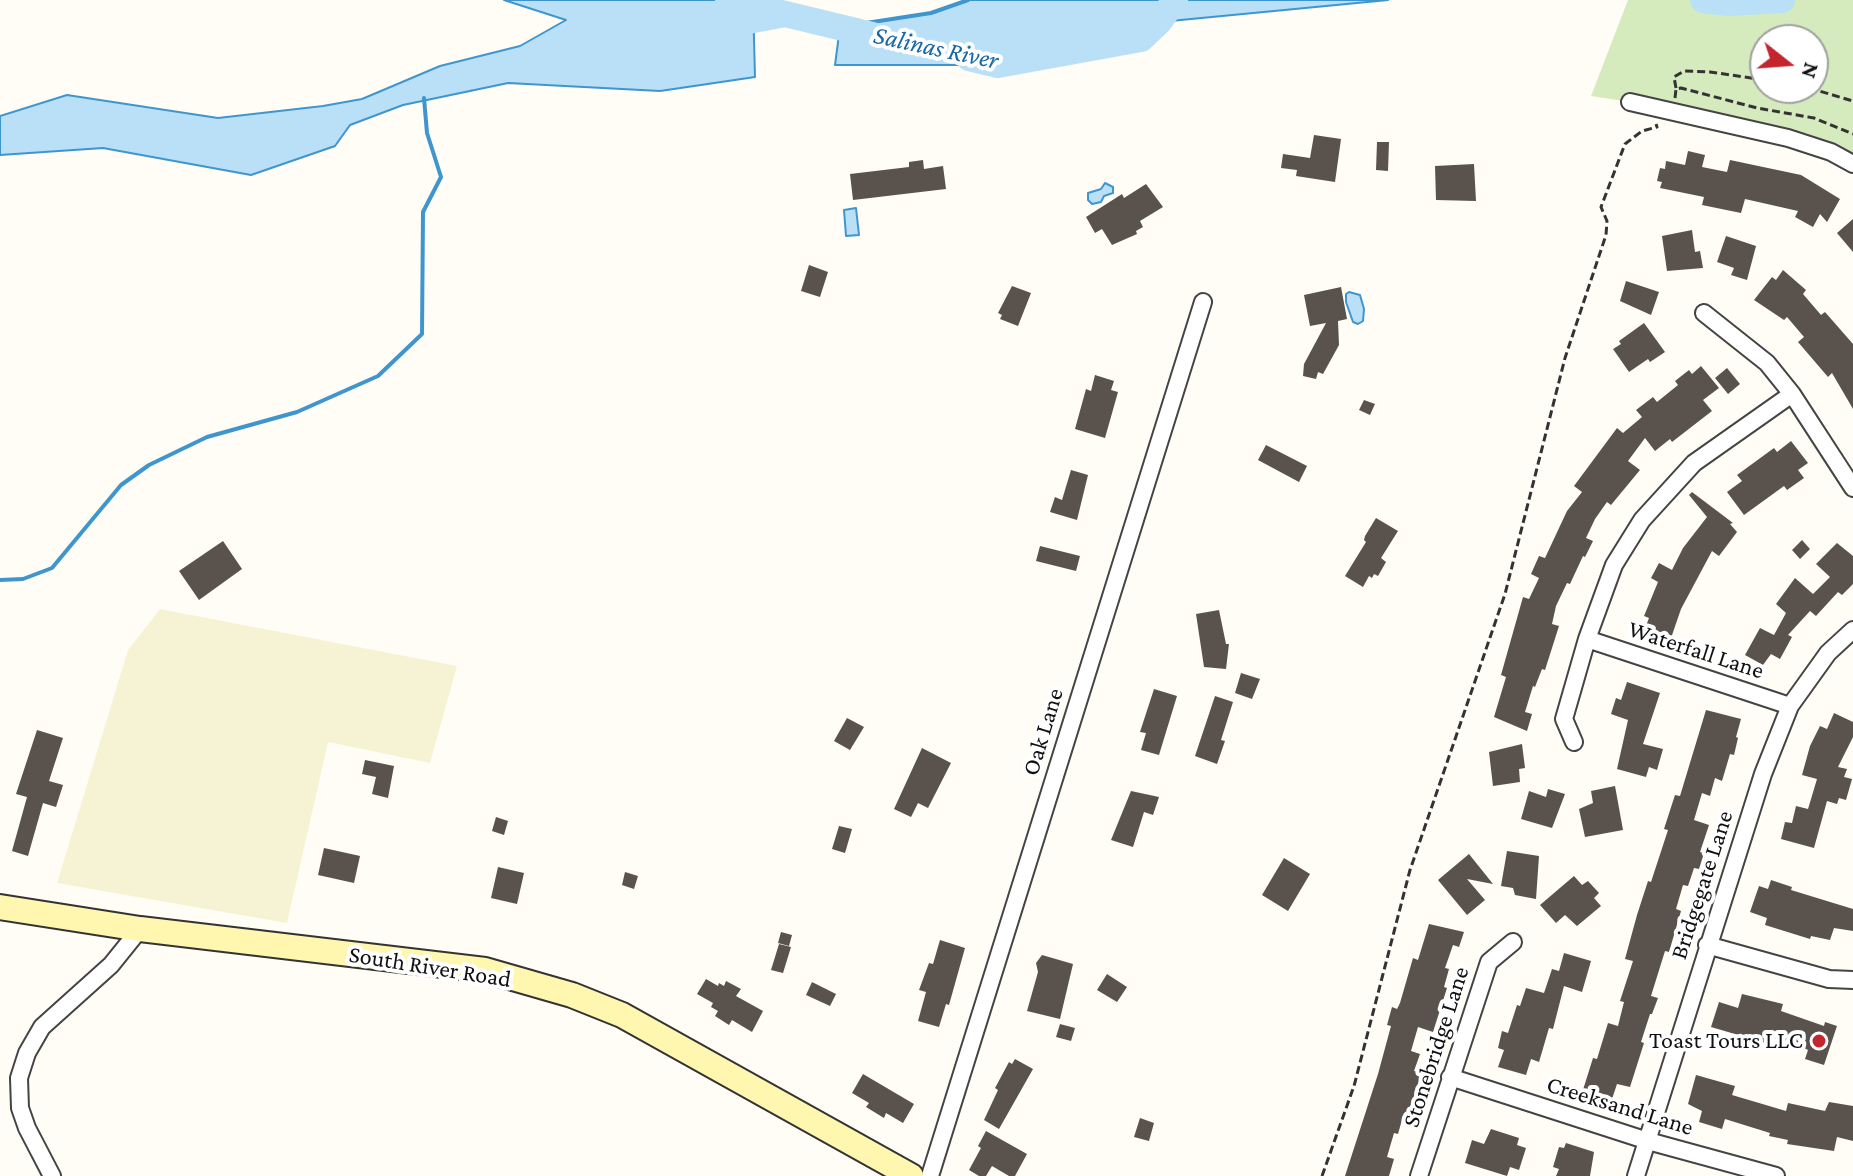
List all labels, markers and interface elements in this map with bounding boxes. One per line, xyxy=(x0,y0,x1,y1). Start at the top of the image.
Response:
water label: Salinas River xyxy=(871,20,1001,76)
north arrow xyxy=(1749,24,1829,104)
text: N xyxy=(1796,60,1825,81)
street label: Waterfall Lane xyxy=(1625,615,1767,685)
street label: Oak Lane xyxy=(1016,685,1070,779)
street label: Bridgegate Lane xyxy=(1664,807,1740,963)
street label: South River Road xyxy=(347,940,513,994)
street label: Stonebridge Lane xyxy=(1396,963,1476,1131)
place label: Toast Tours LLC xyxy=(1649,1027,1803,1055)
marker: Toast Tours LLC xyxy=(1810,1032,1828,1050)
street label: Creeksand Lane xyxy=(1543,1070,1697,1142)

